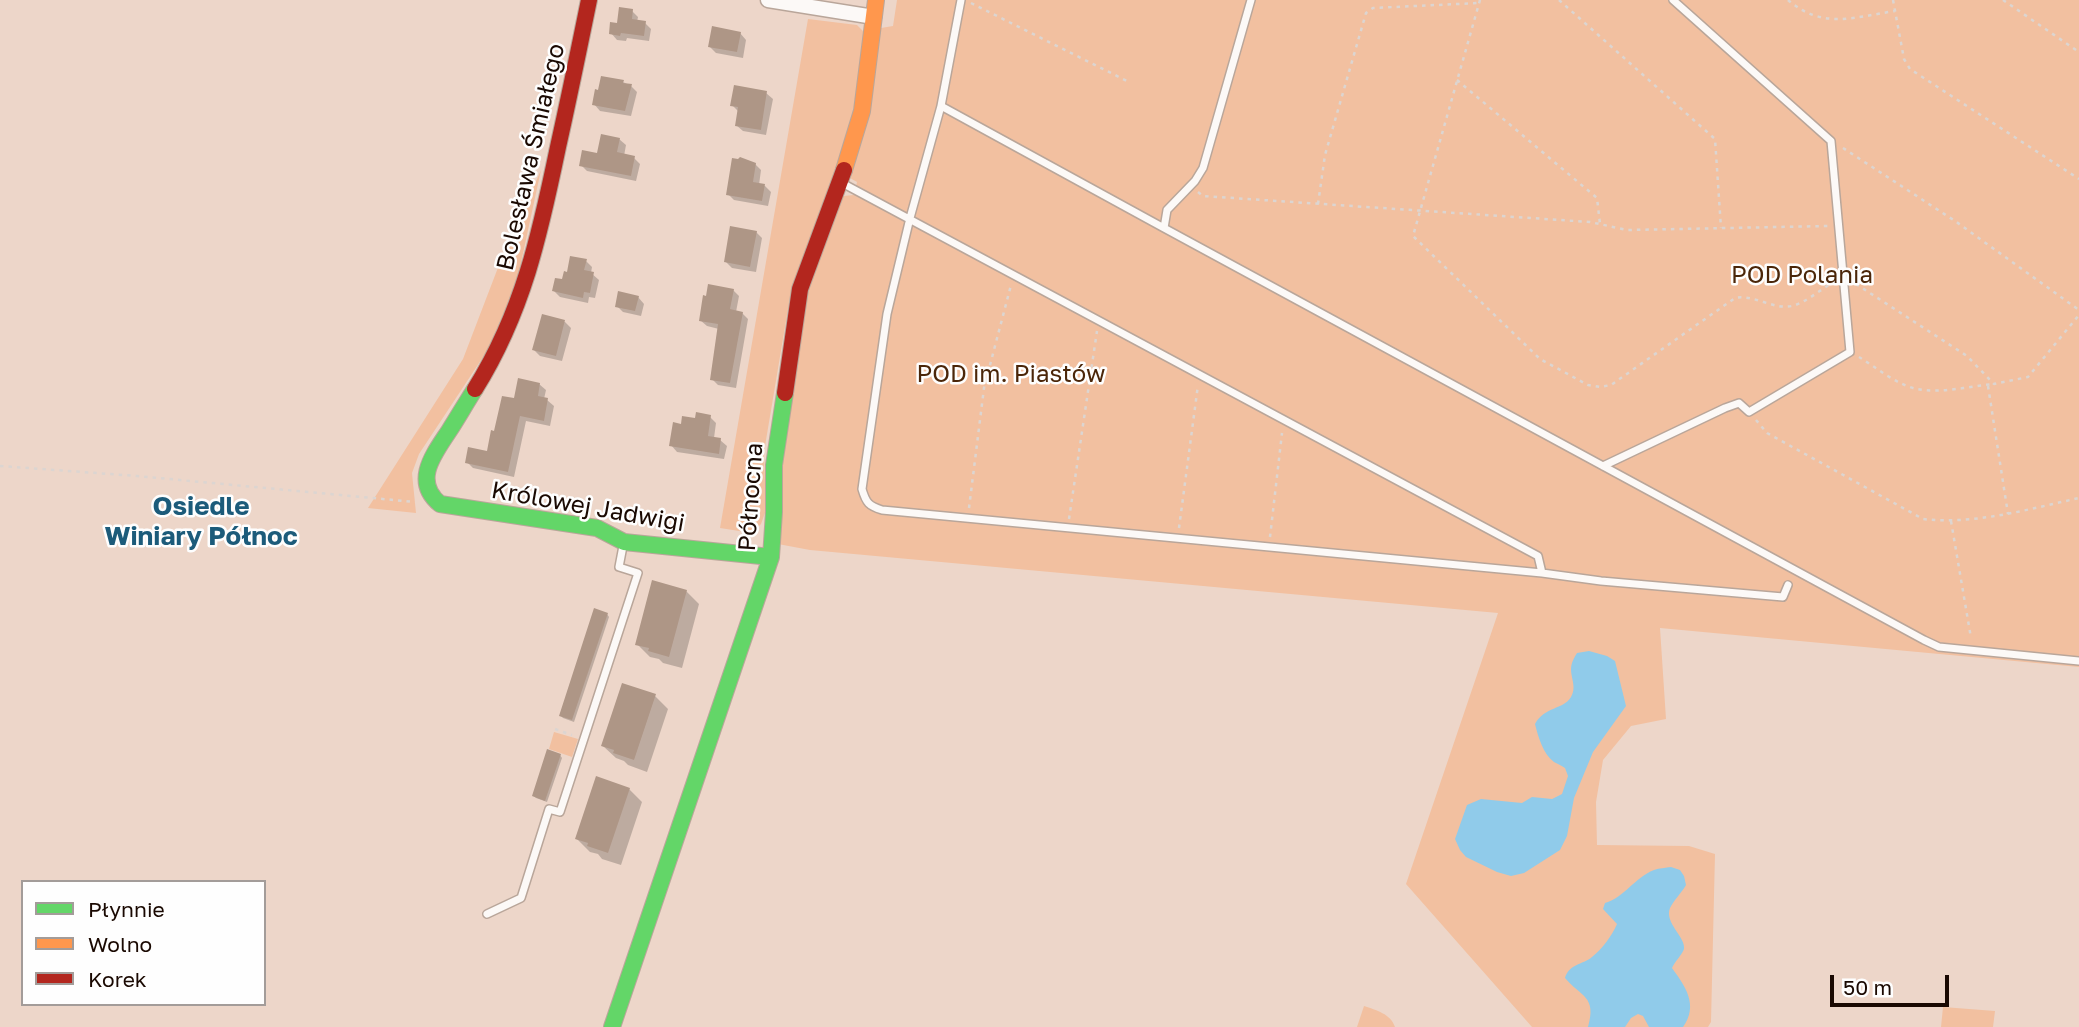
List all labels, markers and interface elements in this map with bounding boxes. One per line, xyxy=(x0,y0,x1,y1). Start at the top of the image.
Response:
street label: Bolesława Śmiałego xyxy=(491,41,571,273)
park label: POD Polania xyxy=(1731,261,1873,289)
park label: POD im. Piastów xyxy=(917,360,1105,388)
street label: Północna xyxy=(733,442,769,552)
street label: Królowej Jadwigi xyxy=(489,476,687,538)
district label: Osiedle Winiary Północ xyxy=(104,491,298,552)
legend xyxy=(21,880,266,1006)
text: Płynnie xyxy=(88,896,165,922)
text: Wolno xyxy=(88,931,152,957)
scale bar xyxy=(1834,960,1953,1004)
text: Korek xyxy=(88,966,147,992)
text: 50 m xyxy=(1843,974,1892,1000)

